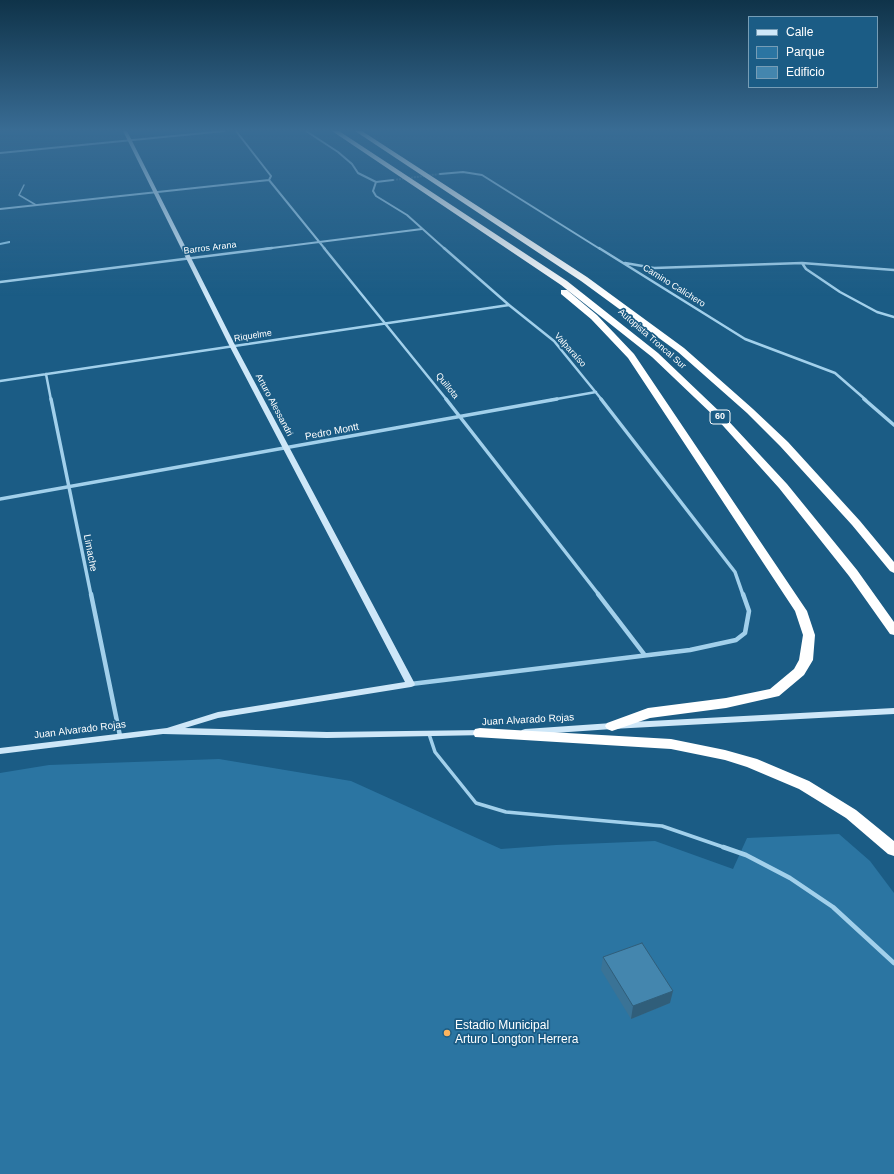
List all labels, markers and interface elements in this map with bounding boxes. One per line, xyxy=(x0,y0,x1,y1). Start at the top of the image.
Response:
legend xyxy=(748,16,878,88)
text: Calle xyxy=(786,25,813,39)
text: Parque xyxy=(786,45,825,59)
text: Edificio xyxy=(786,65,825,79)
street label: Barros Arana xyxy=(183,239,237,257)
street label: Camino Calichero xyxy=(641,262,707,310)
street label: Autopista Troncal Sur xyxy=(616,307,688,371)
street label: Riquelme xyxy=(233,328,273,344)
street label: Valparaíso xyxy=(552,331,588,369)
street label: Quillota xyxy=(433,371,461,401)
street label: Arturo Alessandri xyxy=(253,372,295,438)
road number: 60 xyxy=(710,410,730,424)
street label: Pedro Montt xyxy=(304,421,360,443)
street label: Limache xyxy=(81,533,99,573)
street label: Juan Alvarado Rojas xyxy=(482,712,574,728)
street label: Juan Alvarado Rojas xyxy=(33,718,127,742)
place label: Estadio Municipal Arturo Longton Herrera xyxy=(455,1019,578,1047)
marker: Estadio Municipal Arturo Longton Herrera xyxy=(442,1028,452,1038)

